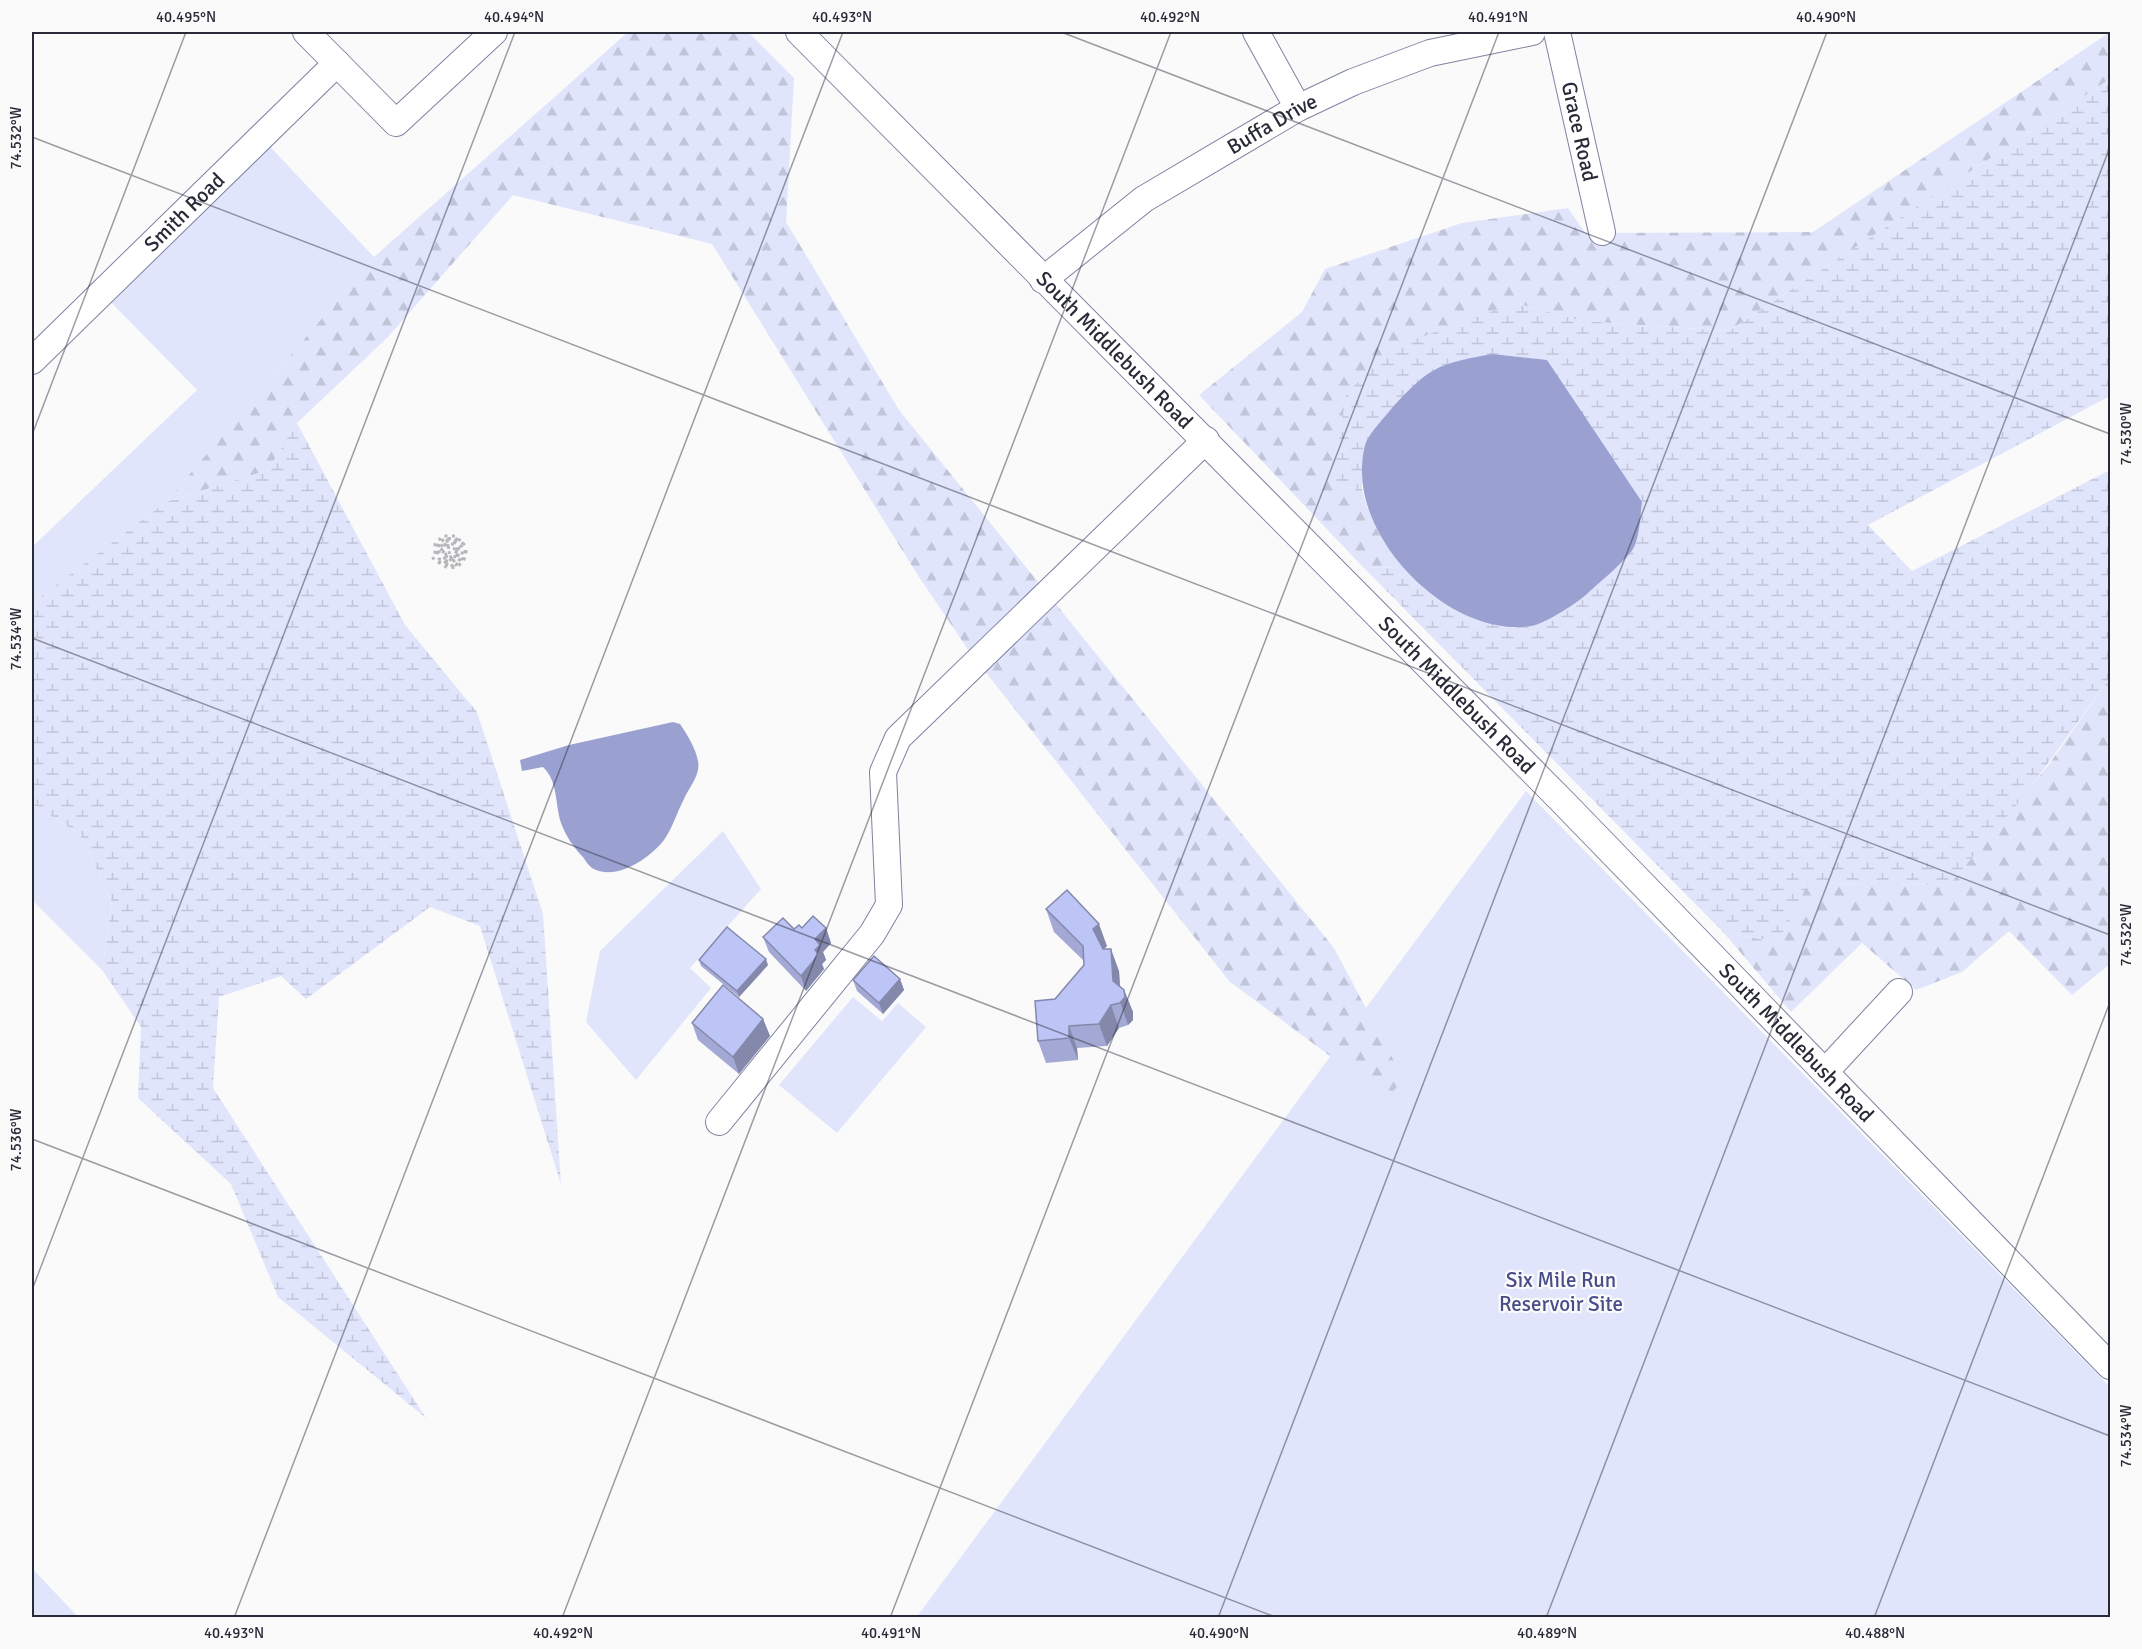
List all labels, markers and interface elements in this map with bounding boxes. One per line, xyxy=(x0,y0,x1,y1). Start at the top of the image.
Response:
text: 40.495°N xyxy=(156,8,216,26)
text: 40.494°N xyxy=(484,8,544,26)
text: 40.493°N xyxy=(812,8,872,26)
text: 40.492°N xyxy=(1140,8,1200,26)
text: 40.491°N xyxy=(1468,8,1528,26)
text: 40.490°N xyxy=(1796,8,1856,26)
street label: Grace Road xyxy=(1556,79,1603,184)
street label: Buffa Drive xyxy=(1222,88,1321,160)
text: 74.532°W xyxy=(7,106,25,169)
street label: Smith Road xyxy=(139,167,230,257)
street label: South Middlebush Road xyxy=(1031,266,1198,434)
text: 74.530°W xyxy=(2117,402,2135,465)
text: 74.534°W xyxy=(7,607,25,670)
street label: South Middlebush Road xyxy=(1373,611,1541,779)
text: 74.532°W xyxy=(2117,903,2135,966)
street label: South Middlebush Road xyxy=(1713,958,1879,1128)
text: 74.536°W xyxy=(7,1108,25,1171)
park label: Six Mile Run Reservoir Site xyxy=(1499,1267,1623,1317)
text: 74.534°W xyxy=(2117,1404,2135,1467)
text: 40.493°N xyxy=(204,1624,264,1642)
text: 40.492°N xyxy=(533,1624,593,1642)
text: 40.491°N xyxy=(861,1624,921,1642)
text: 40.490°N xyxy=(1189,1624,1249,1642)
text: 40.489°N xyxy=(1517,1624,1577,1642)
text: 40.488°N xyxy=(1845,1624,1905,1642)

